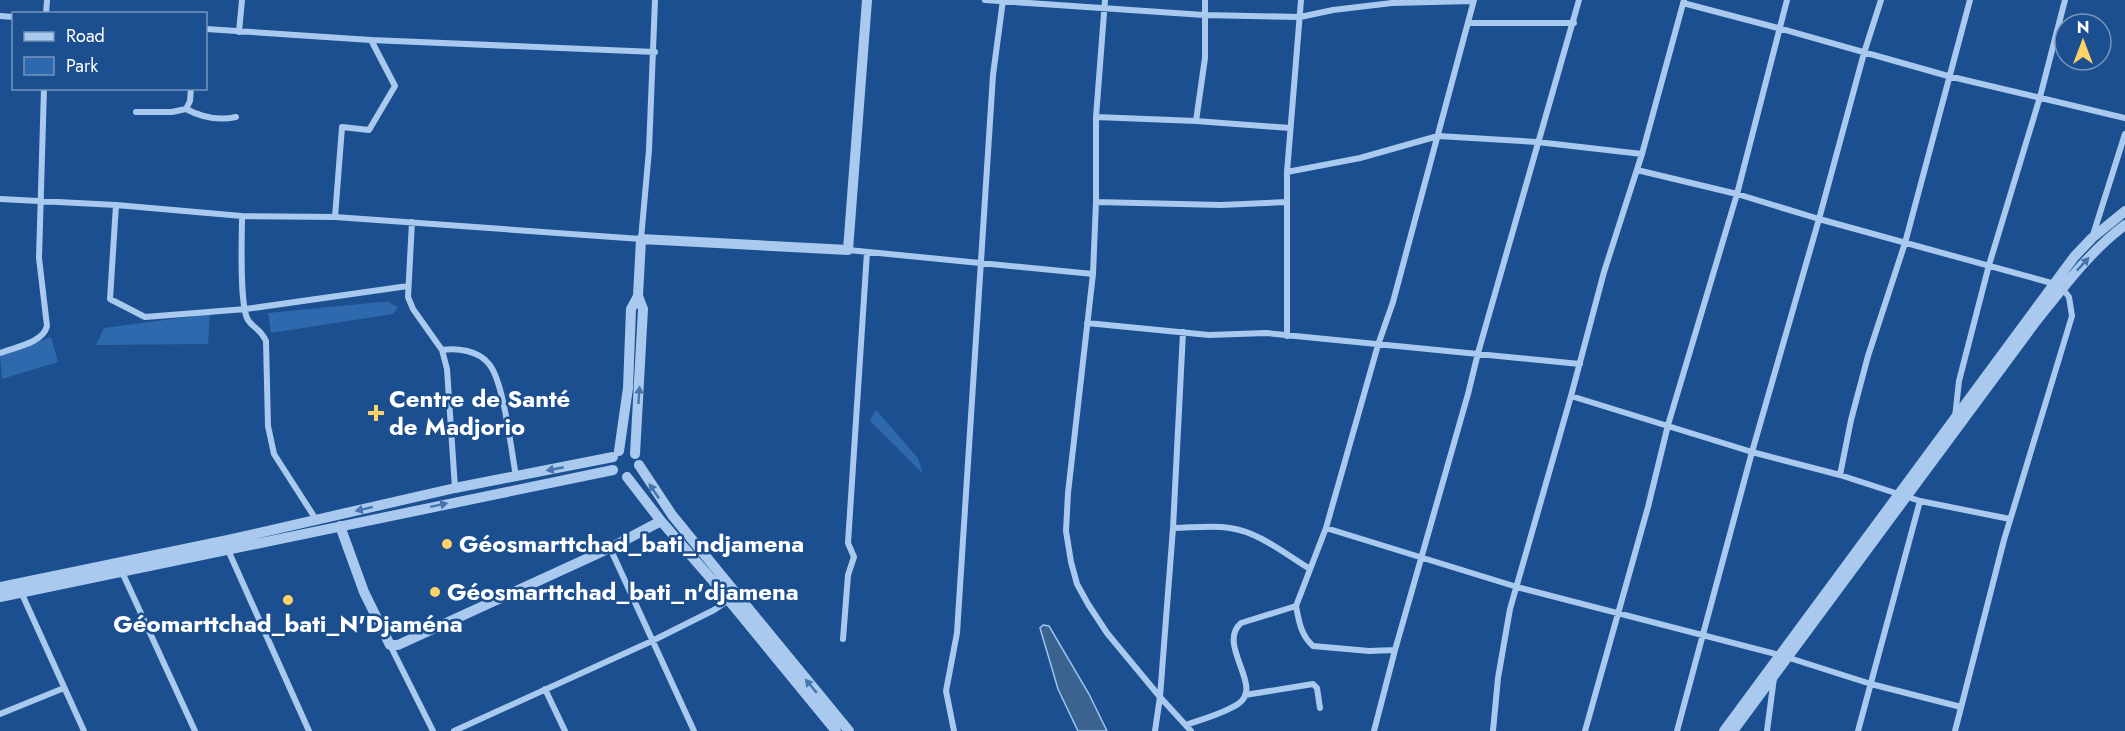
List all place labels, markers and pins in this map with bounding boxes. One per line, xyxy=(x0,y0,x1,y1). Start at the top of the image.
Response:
place label: Centre de Santé de Madjorio xyxy=(389,381,570,444)
marker: Centre de Santé de Madjorio xyxy=(367,404,385,422)
place label: Géosmarttchad_bati_ndjamena xyxy=(459,526,804,561)
marker: Géosmarttchad_bati_ndjamena xyxy=(440,537,454,551)
place label: Géosmarttchad_bati_n'djamena xyxy=(447,574,799,609)
marker: Géosmarttchad_bati_n'djamena xyxy=(428,585,442,599)
marker: Géomarttchad_bati_N'Djaména xyxy=(281,593,295,607)
place label: Géomarttchad_bati_N'Djaména xyxy=(113,606,463,641)

